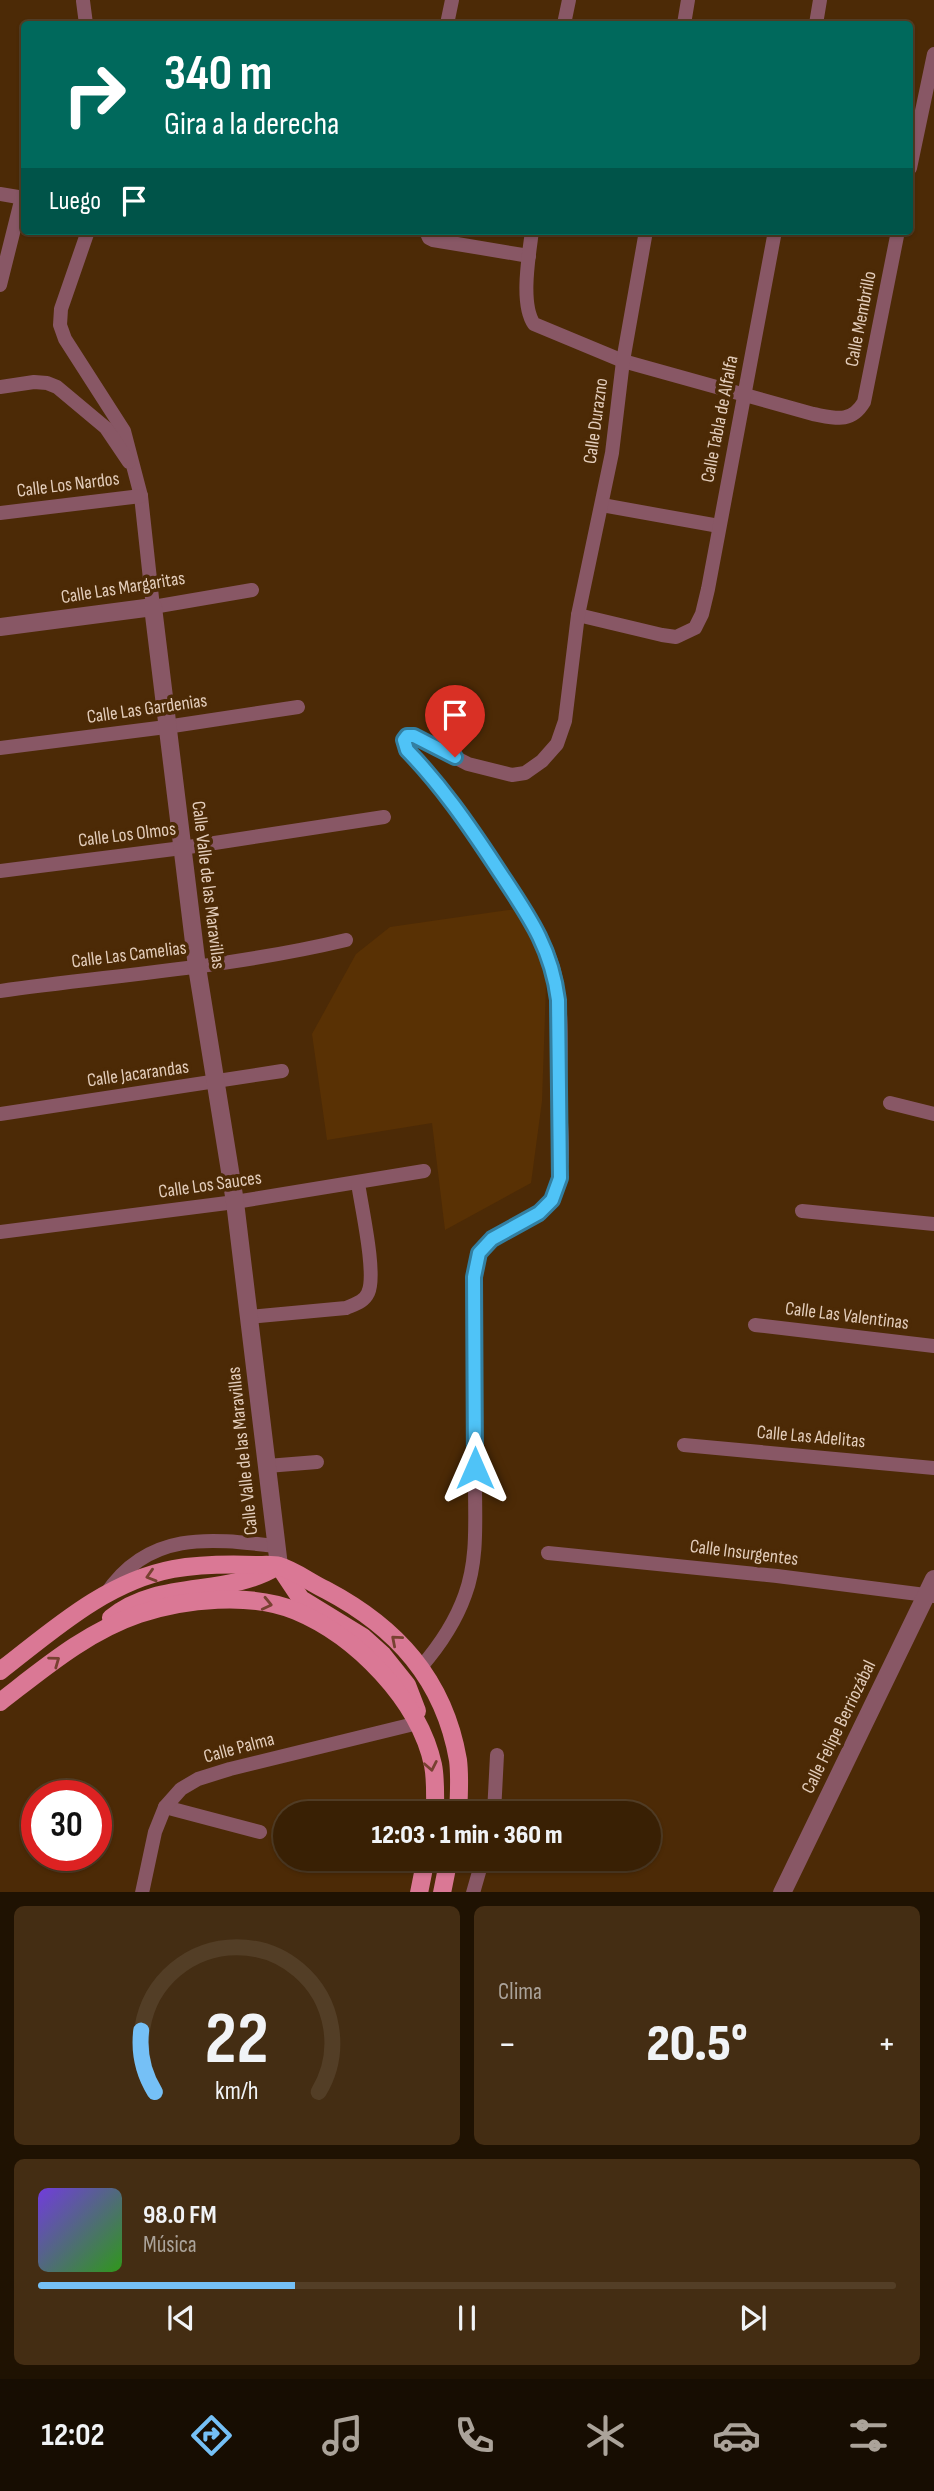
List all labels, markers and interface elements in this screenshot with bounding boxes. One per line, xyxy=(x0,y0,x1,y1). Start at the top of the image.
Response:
text: 340 m xyxy=(164,45,272,104)
icon: right xyxy=(49,49,140,140)
text: Gira a la derecha xyxy=(164,105,339,144)
icon: arrive xyxy=(115,182,153,220)
text: Luego xyxy=(49,186,101,217)
street label: Calle Membrillo xyxy=(840,269,882,369)
street label: Calle Tabla de Alfalfa xyxy=(696,354,744,484)
street label: Calle Durazno xyxy=(579,377,613,465)
street label: Calle Los Nardos xyxy=(15,467,121,503)
street label: Calle Las Margaritas xyxy=(59,567,187,609)
pin xyxy=(425,685,485,757)
street label: Calle Las Gardenias xyxy=(85,689,209,729)
icon: arrive xyxy=(436,696,474,734)
street label: Calle Valle de las Maravillas xyxy=(186,800,230,971)
street label: Calle Los Olmos xyxy=(77,818,177,852)
street label: Calle Las Camelias xyxy=(70,937,188,973)
street label: Calle Jacarandas xyxy=(86,1055,191,1093)
street label: Calle Los Sauces xyxy=(157,1166,263,1204)
street label: Calle Las Valentinas xyxy=(784,1297,910,1335)
street label: Calle Valle de las Maravillas xyxy=(223,1365,263,1536)
street label: Calle Las Adelitas xyxy=(756,1421,866,1453)
position arrow xyxy=(438,1431,512,1505)
street label: Calle Insurgentes xyxy=(688,1535,800,1571)
one-way arrow xyxy=(146,1567,158,1582)
one-way arrow xyxy=(261,1596,273,1611)
one-way arrow xyxy=(391,1635,404,1648)
one-way arrow xyxy=(47,1657,60,1669)
street label: Calle Felipe Berriozábal xyxy=(797,1657,881,1797)
street label: Calle Palma xyxy=(201,1728,277,1768)
one-way arrow xyxy=(423,1760,438,1772)
speed limit sign: 30 xyxy=(21,1780,112,1871)
text: 12:03 · 1 min · 360 m xyxy=(371,1820,563,1851)
text: Clima xyxy=(498,1978,542,2006)
text: 22 xyxy=(205,1996,269,2084)
text: 20.5° xyxy=(646,2013,748,2076)
text: − xyxy=(498,2022,517,2067)
text: + xyxy=(877,2022,896,2067)
text: km/h xyxy=(215,2075,259,2106)
text: 98.0 FM xyxy=(143,2200,217,2231)
text: Música xyxy=(143,2231,197,2259)
icon: previous xyxy=(162,2299,200,2337)
icon: pause xyxy=(448,2299,486,2337)
icon: next xyxy=(734,2299,772,2337)
icon: directions xyxy=(187,2411,236,2460)
icon: music xyxy=(318,2411,367,2460)
icon: phone xyxy=(450,2411,499,2460)
icon: climate xyxy=(581,2411,630,2460)
icon: car xyxy=(712,2411,761,2460)
icon: filters xyxy=(844,2411,893,2460)
text: 12:02 xyxy=(41,2416,105,2455)

